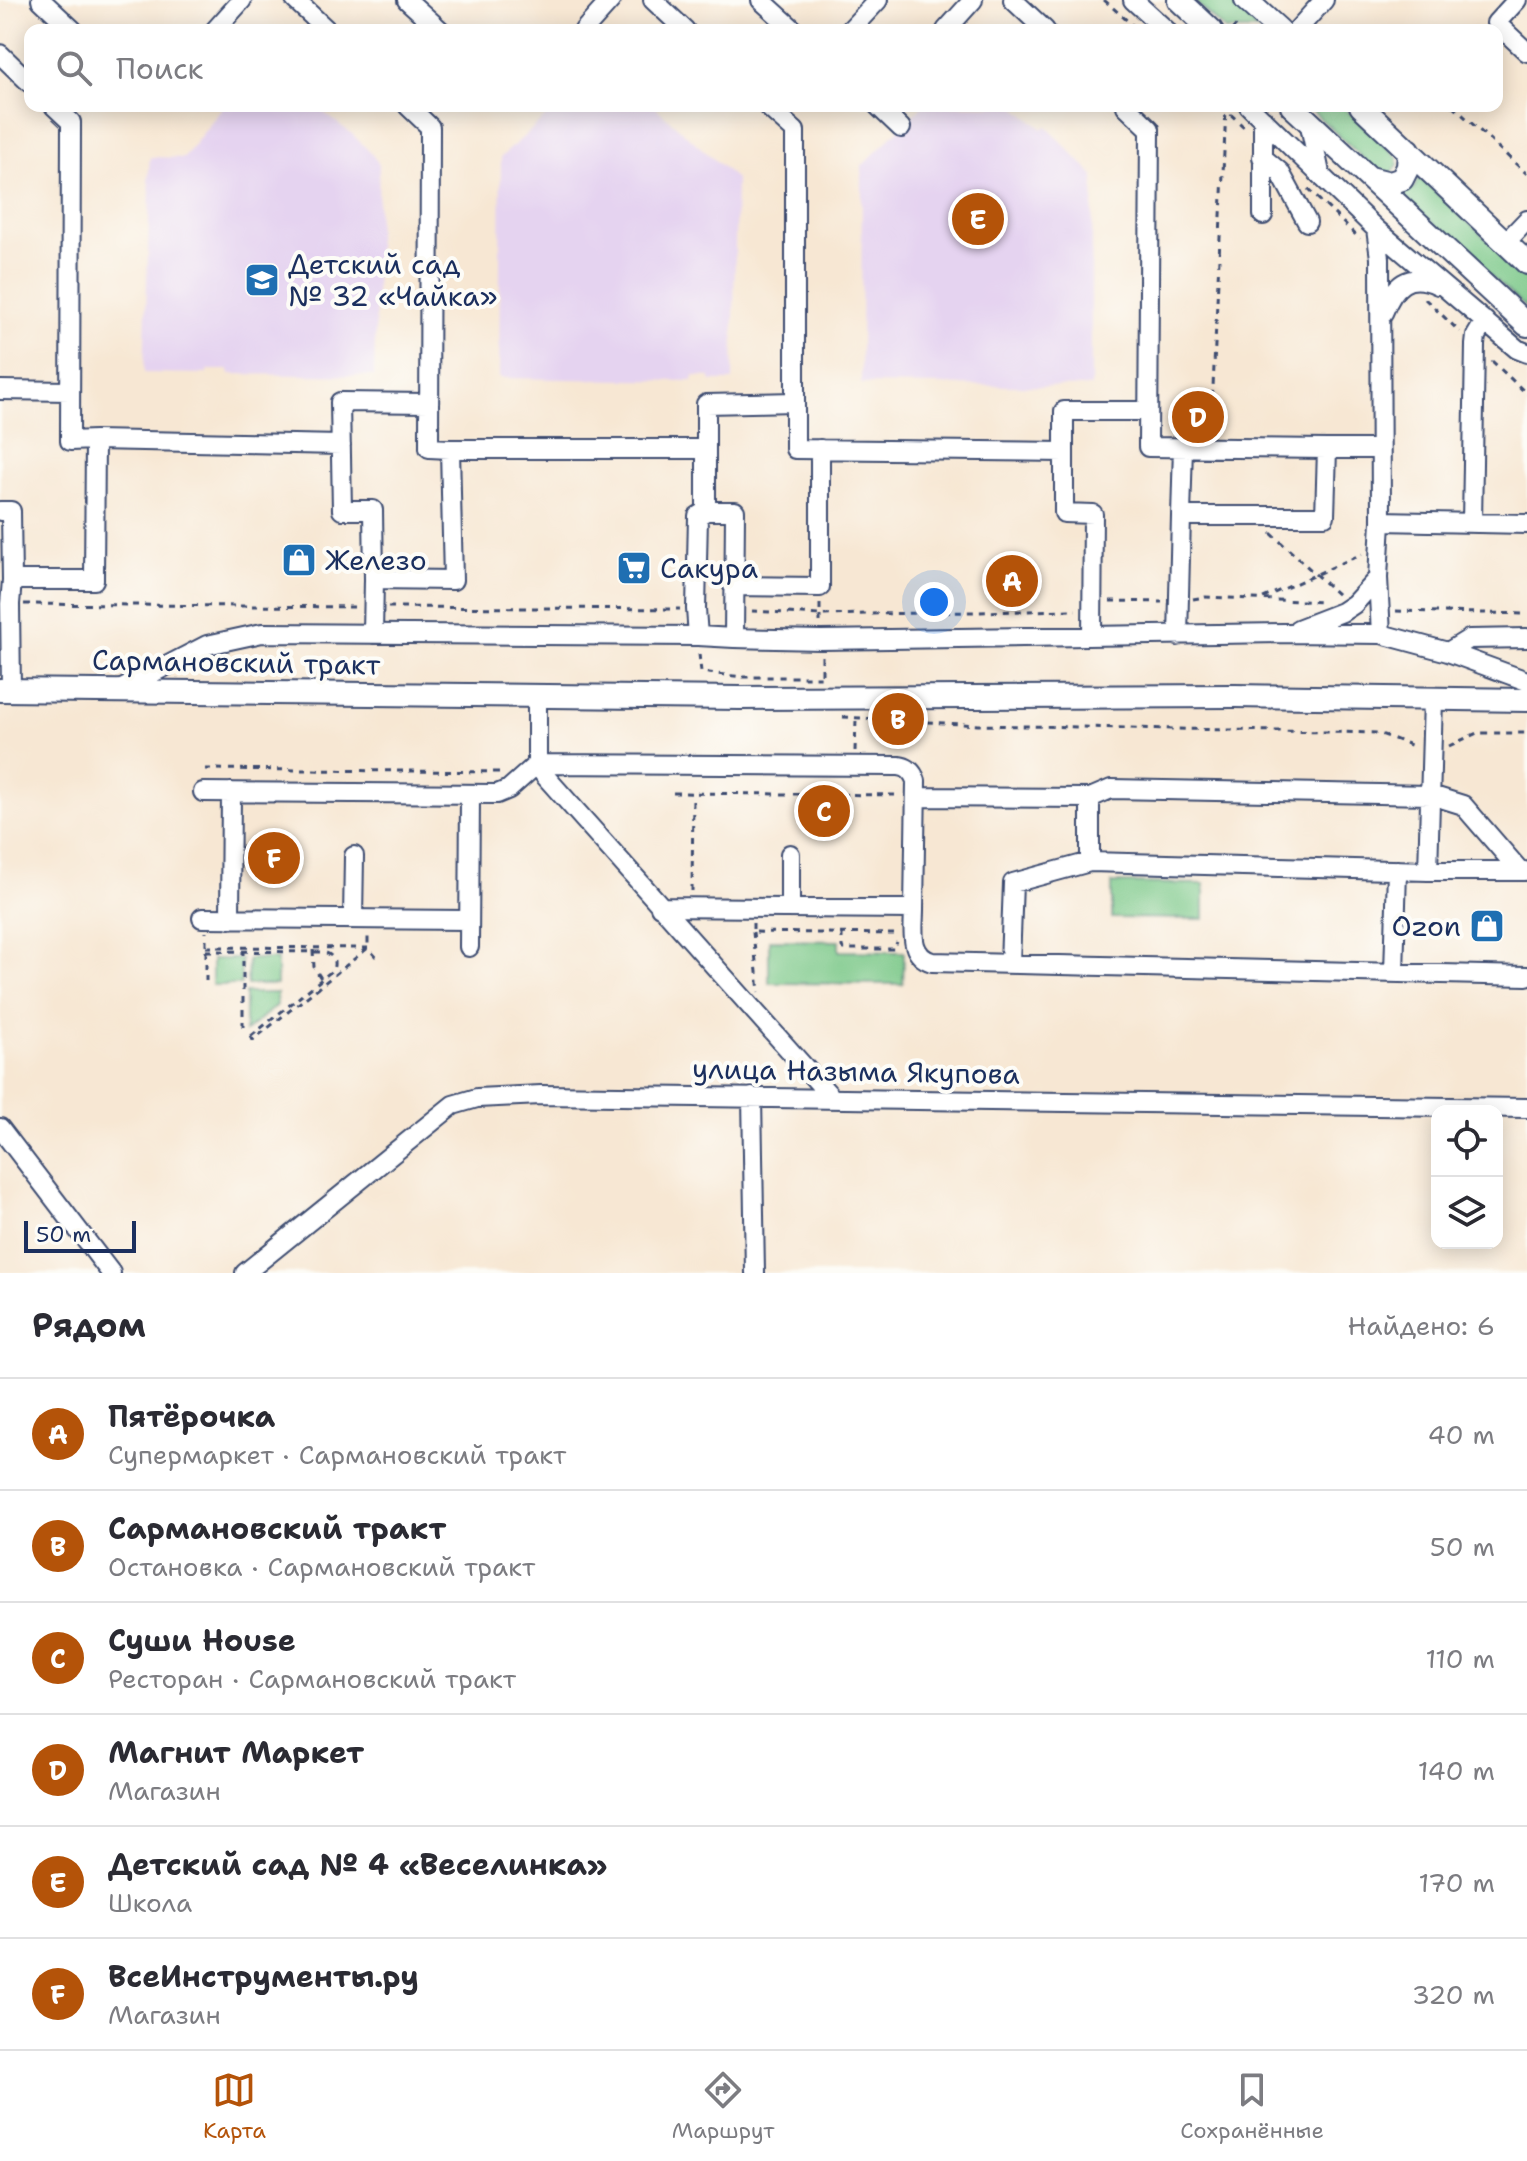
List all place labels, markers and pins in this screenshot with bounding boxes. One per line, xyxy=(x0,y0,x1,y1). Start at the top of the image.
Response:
pin: E xyxy=(952,189,1004,249)
place label: Детский сад № 32 «Чайка» xyxy=(288,245,498,315)
school or university icon: Детский сад № 32 «Чайка» xyxy=(243,261,281,299)
pin: D xyxy=(1172,387,1224,447)
shop icon: Железо xyxy=(280,541,318,579)
place label: Железо xyxy=(325,541,427,579)
supermarket icon: Сакура xyxy=(615,549,653,587)
place label: Сакура xyxy=(660,549,758,587)
pin: A xyxy=(986,551,1038,611)
pin: B xyxy=(872,689,924,749)
pin: C xyxy=(798,781,850,841)
pin: F xyxy=(248,828,300,888)
place label: Ozon xyxy=(1391,907,1461,945)
shop icon: Ozon xyxy=(1468,907,1506,945)

